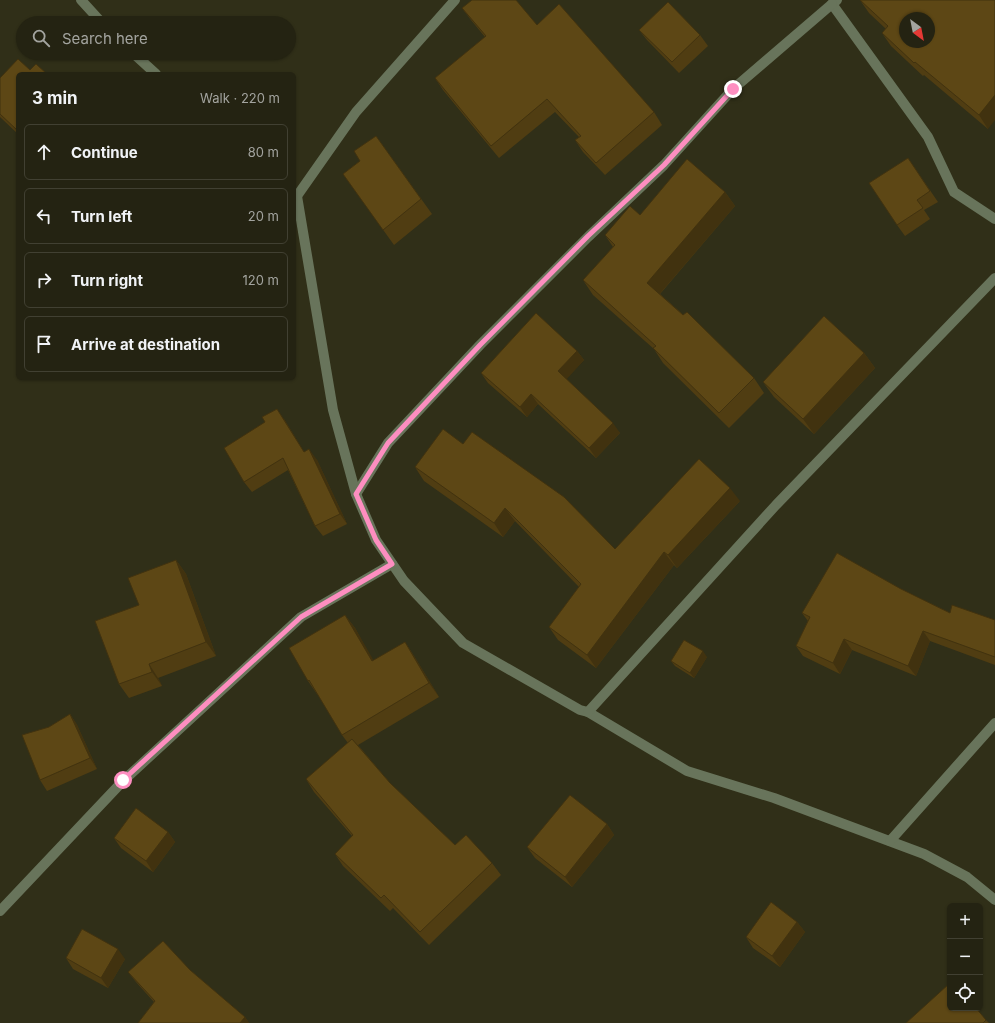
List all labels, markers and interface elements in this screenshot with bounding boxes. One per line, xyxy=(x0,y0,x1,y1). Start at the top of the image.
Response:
north arrow xyxy=(899,12,935,48)
search box xyxy=(16,16,296,60)
icon: search xyxy=(30,27,52,49)
text: Search here xyxy=(62,29,148,48)
route end xyxy=(724,80,742,98)
text: 3 min xyxy=(32,88,78,108)
text: Walk · 220 m xyxy=(200,90,280,106)
icon: ahead xyxy=(33,141,55,163)
text: Continue xyxy=(71,143,138,162)
text: 80 m xyxy=(248,144,279,160)
icon: left xyxy=(33,205,55,227)
text: Turn left xyxy=(71,207,132,226)
text: 20 m xyxy=(248,208,279,224)
icon: right xyxy=(33,269,55,291)
text: Turn right xyxy=(71,271,143,290)
text: 120 m xyxy=(243,272,279,288)
icon: arrive xyxy=(33,333,55,355)
text: Arrive at destination xyxy=(71,335,220,354)
route start xyxy=(114,771,132,789)
map controls xyxy=(947,903,983,1011)
button: + xyxy=(947,903,983,939)
button: − xyxy=(947,939,983,975)
button: locate xyxy=(947,975,983,1011)

